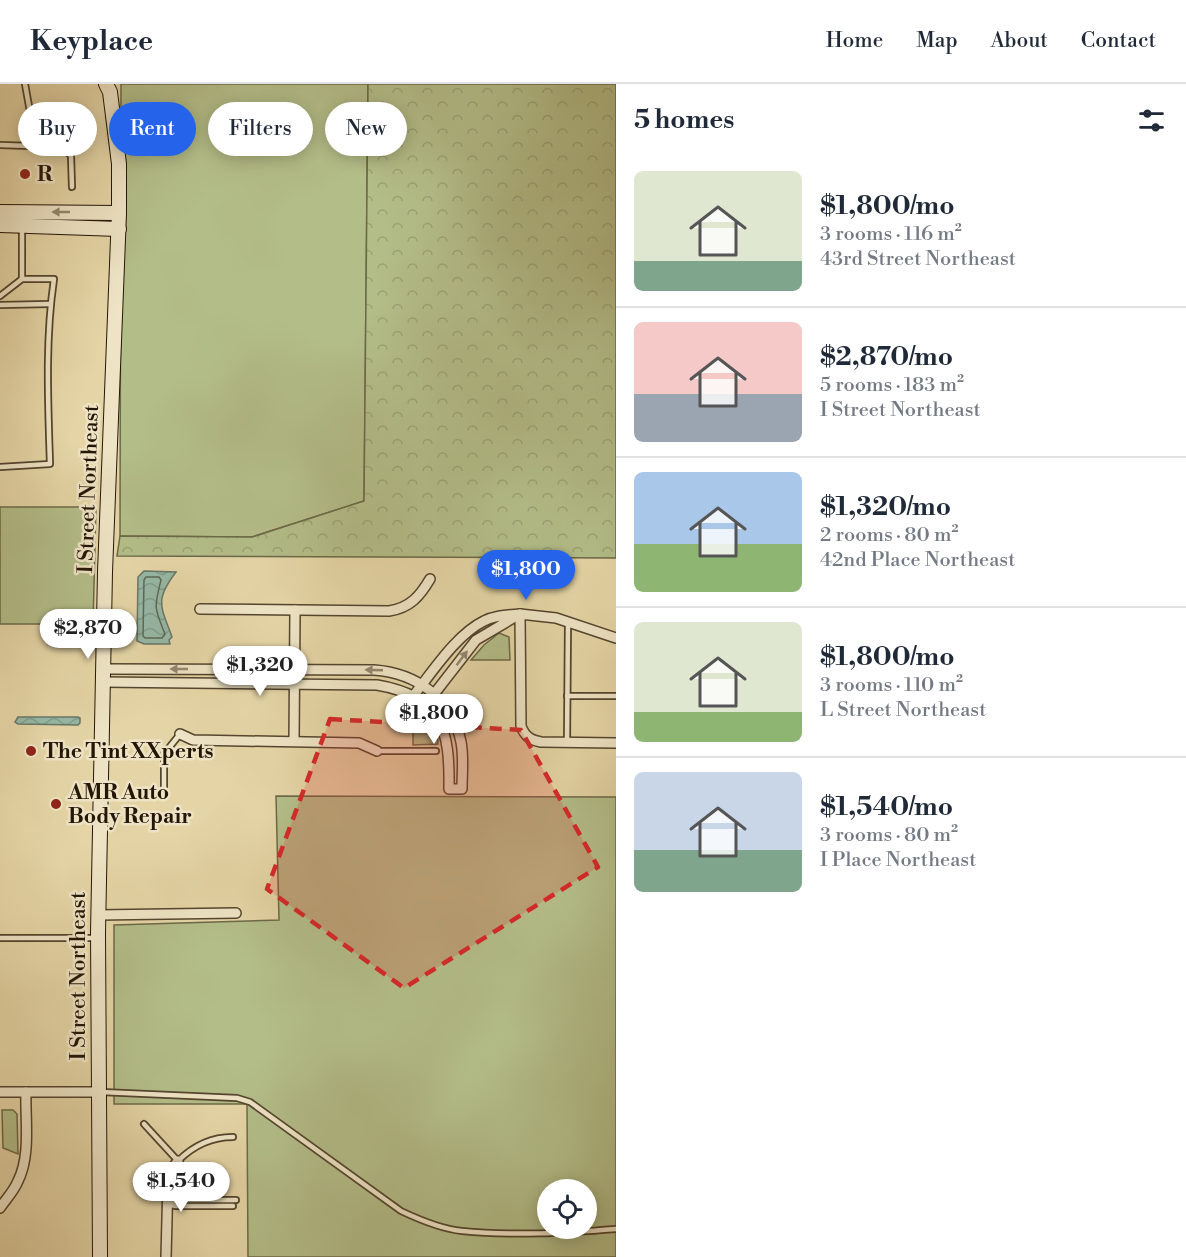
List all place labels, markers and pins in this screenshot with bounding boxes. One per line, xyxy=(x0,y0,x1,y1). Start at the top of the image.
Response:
place label: R xyxy=(37,162,53,188)
marker: R xyxy=(18,167,32,181)
pin: $1,800 xyxy=(477,550,575,601)
pin: $2,870 xyxy=(39,609,137,660)
pin: $1,320 xyxy=(211,646,309,697)
pin: $1,800 xyxy=(385,694,483,745)
place label: The Tint XXperts xyxy=(43,739,213,765)
marker: The Tint XXperts xyxy=(24,744,38,758)
place label: AMR Auto Body Repair xyxy=(67,780,192,830)
marker: AMR Auto Body Repair xyxy=(49,797,63,811)
pin: $1,540 xyxy=(132,1162,230,1213)

